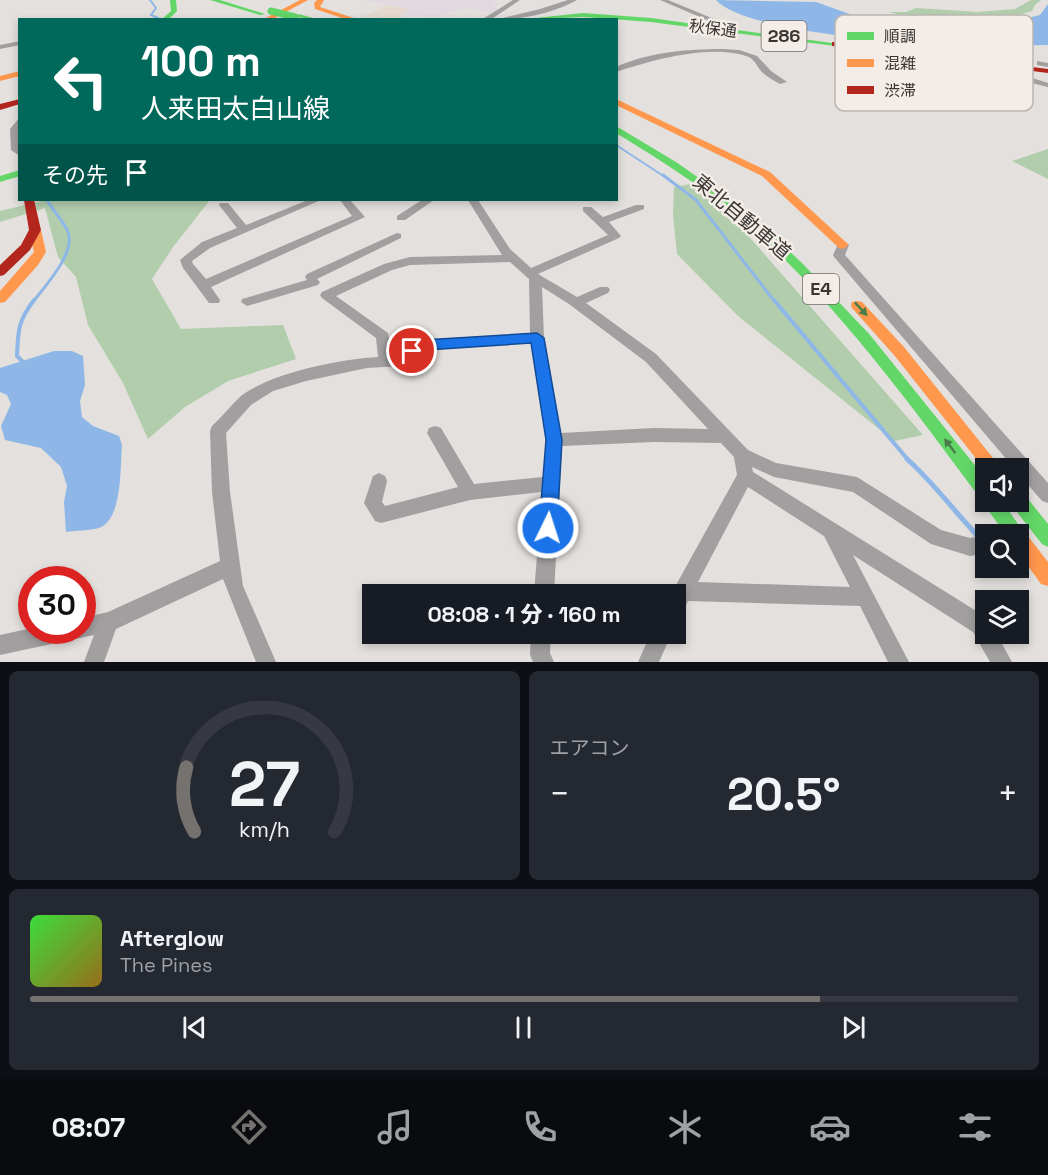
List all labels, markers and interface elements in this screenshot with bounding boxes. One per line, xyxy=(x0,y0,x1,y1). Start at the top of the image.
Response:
street label: 秋保通 xyxy=(688,15,738,42)
legend xyxy=(835,15,1033,111)
road number: 286 xyxy=(762,21,806,51)
text: 順調 xyxy=(884,26,916,47)
text: 100 m xyxy=(141,35,261,88)
icon: left xyxy=(42,42,120,120)
text: 混雑 xyxy=(884,53,916,74)
text: 渋滞 xyxy=(884,80,916,101)
text: 人来田太白山線 xyxy=(141,91,330,126)
icon: arrive xyxy=(120,156,153,189)
text: その先 xyxy=(42,161,108,189)
street label: 東北自動車道 xyxy=(688,168,796,266)
road number: E4 xyxy=(803,274,839,304)
one-way arrow xyxy=(853,302,867,316)
pin xyxy=(386,325,437,376)
icon: arrive xyxy=(395,334,428,367)
one-way arrow xyxy=(944,438,956,454)
map controls xyxy=(975,458,1029,644)
button: sound xyxy=(975,458,1029,512)
position arrow xyxy=(516,496,580,560)
button: search xyxy=(975,524,1029,578)
speed limit sign: 30 xyxy=(18,566,96,644)
button: layers xyxy=(975,590,1029,644)
text: 08:08 · 1 分 · 160 m xyxy=(427,600,621,628)
text: エアコン xyxy=(550,735,630,761)
text: 27 xyxy=(229,745,300,824)
text: 20.5° xyxy=(727,766,841,823)
text: − xyxy=(550,773,570,815)
text: + xyxy=(998,773,1018,815)
text: km/h xyxy=(239,817,290,844)
text: Afterglow xyxy=(120,924,224,952)
text: The Pines xyxy=(120,952,213,978)
icon: previous xyxy=(178,1011,211,1044)
icon: pause xyxy=(507,1011,540,1044)
icon: next xyxy=(837,1011,870,1044)
icon: directions xyxy=(228,1106,270,1148)
icon: music xyxy=(374,1106,416,1148)
icon: phone xyxy=(519,1106,561,1148)
icon: climate xyxy=(664,1106,706,1148)
icon: car xyxy=(809,1106,851,1148)
icon: filters xyxy=(954,1106,996,1148)
text: 08:07 xyxy=(52,1110,125,1145)

